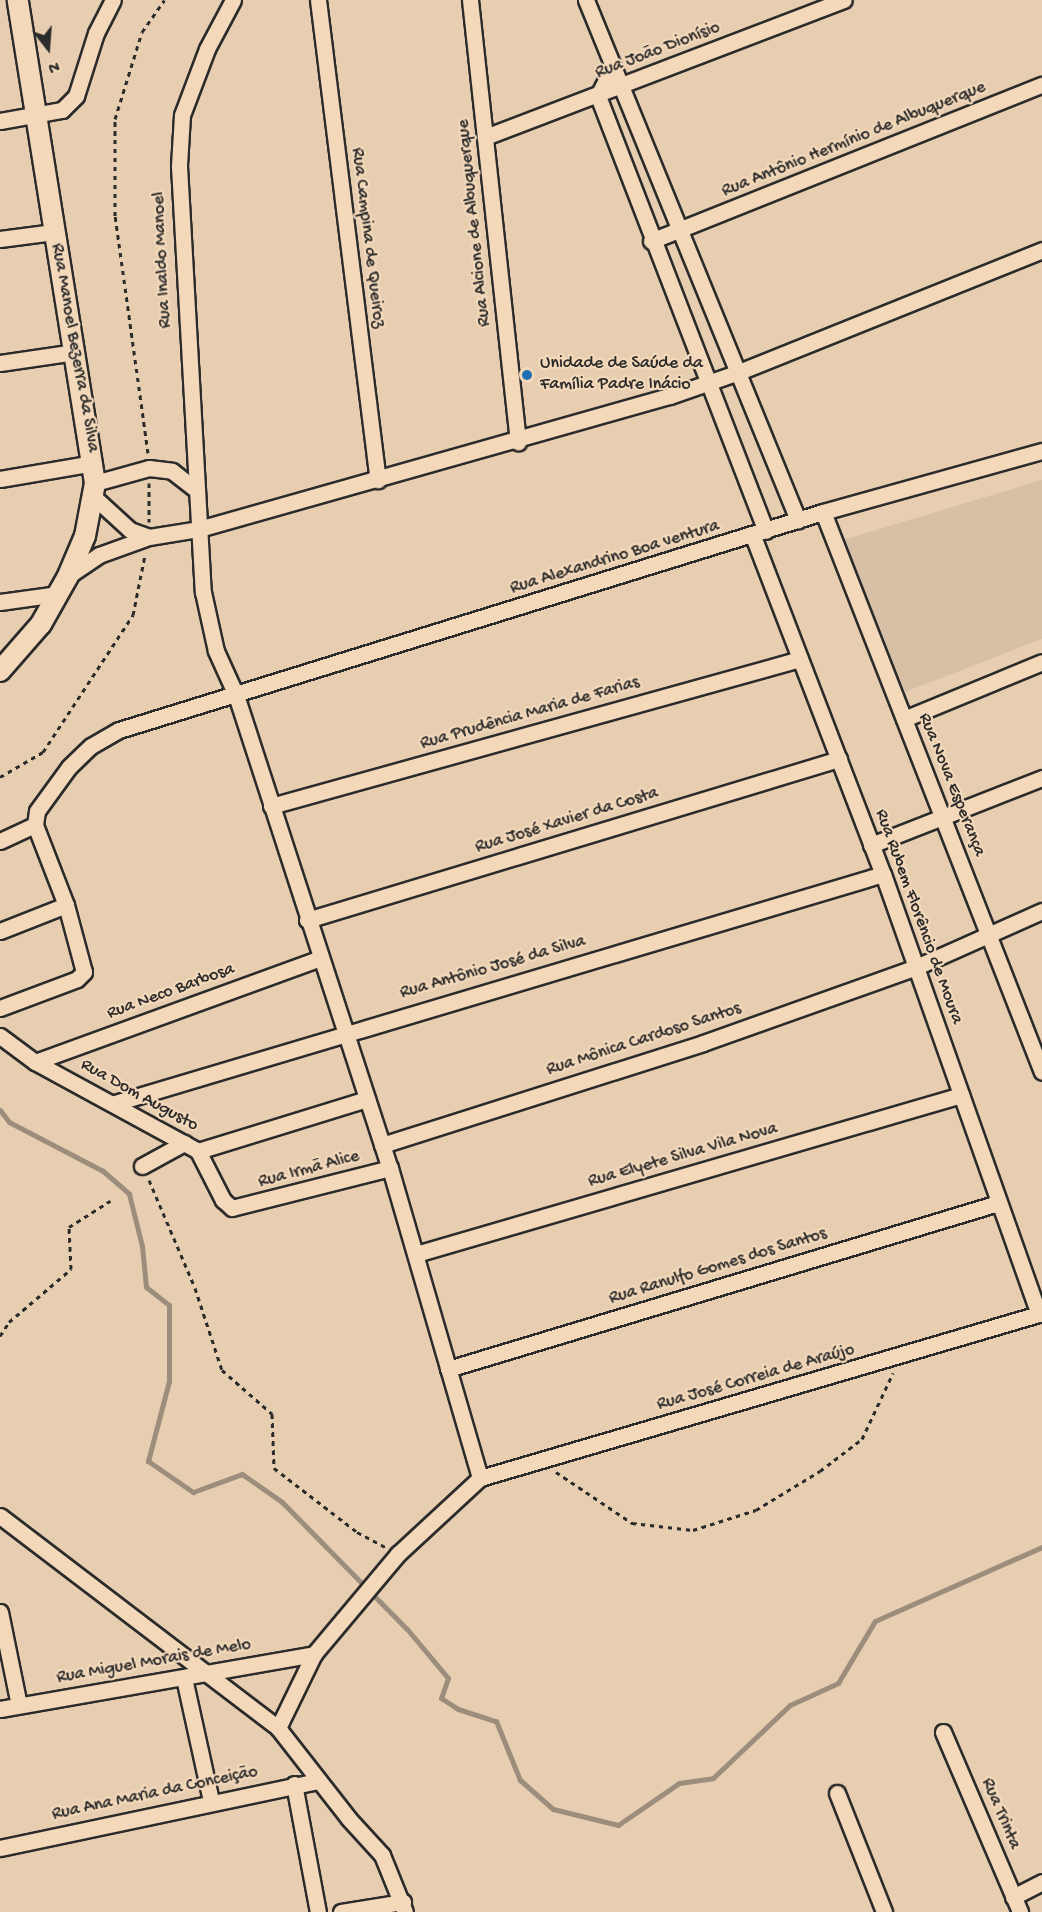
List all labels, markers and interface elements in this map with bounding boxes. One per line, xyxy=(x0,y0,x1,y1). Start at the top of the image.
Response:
street label: Rua João Dionísio xyxy=(593,17,723,85)
north arrow xyxy=(18,18,78,78)
text: N xyxy=(46,55,61,76)
street label: Rua Antônio Hermínio de Albuquerque xyxy=(719,77,989,203)
street label: Rua Alcione de Albuquerque xyxy=(453,118,497,328)
street label: Rua Campina de Queiroz xyxy=(345,147,389,329)
street label: Rua Inaldo Manoel xyxy=(149,191,177,329)
street label: Rua Manoel Bezerra da Silva xyxy=(45,242,103,454)
place label: Unidade de Saúde da Família Padre Inácio xyxy=(540,354,703,397)
marker: Unidade de Saúde da Família Padre Inácio xyxy=(518,366,536,384)
street label: Rua Alexandrino Boa ventura xyxy=(508,516,722,600)
street label: Rua Prudência Maria de Farias xyxy=(418,672,642,756)
street label: Rua Nova Esperança xyxy=(912,710,990,860)
street label: Rua José Xavier da Costa xyxy=(473,783,661,859)
street label: Rua Rubem Florêncio de Moura xyxy=(869,807,967,1027)
street label: Rua Antônio José da Silva xyxy=(398,931,588,1005)
street label: Rua Neco Barbosa xyxy=(104,959,238,1025)
street label: Rua Mônica Cardoso Santos xyxy=(544,998,744,1082)
street label: Rua Dom Augusto xyxy=(76,1055,202,1137)
street label: Rua Elyete Silva Vila Nova xyxy=(586,1119,780,1193)
street label: Rua Irmã Alice xyxy=(256,1146,362,1194)
street label: Rua Ranulfo Gomes dos Santos xyxy=(607,1224,829,1310)
street label: Rua José Correia de Araújo xyxy=(655,1339,857,1417)
street label: Rua Miguel Morais de Melo xyxy=(55,1634,253,1690)
street label: Rua Ana Maria da Conceição xyxy=(50,1762,260,1826)
street label: Rua Trinta xyxy=(975,1775,1025,1853)

